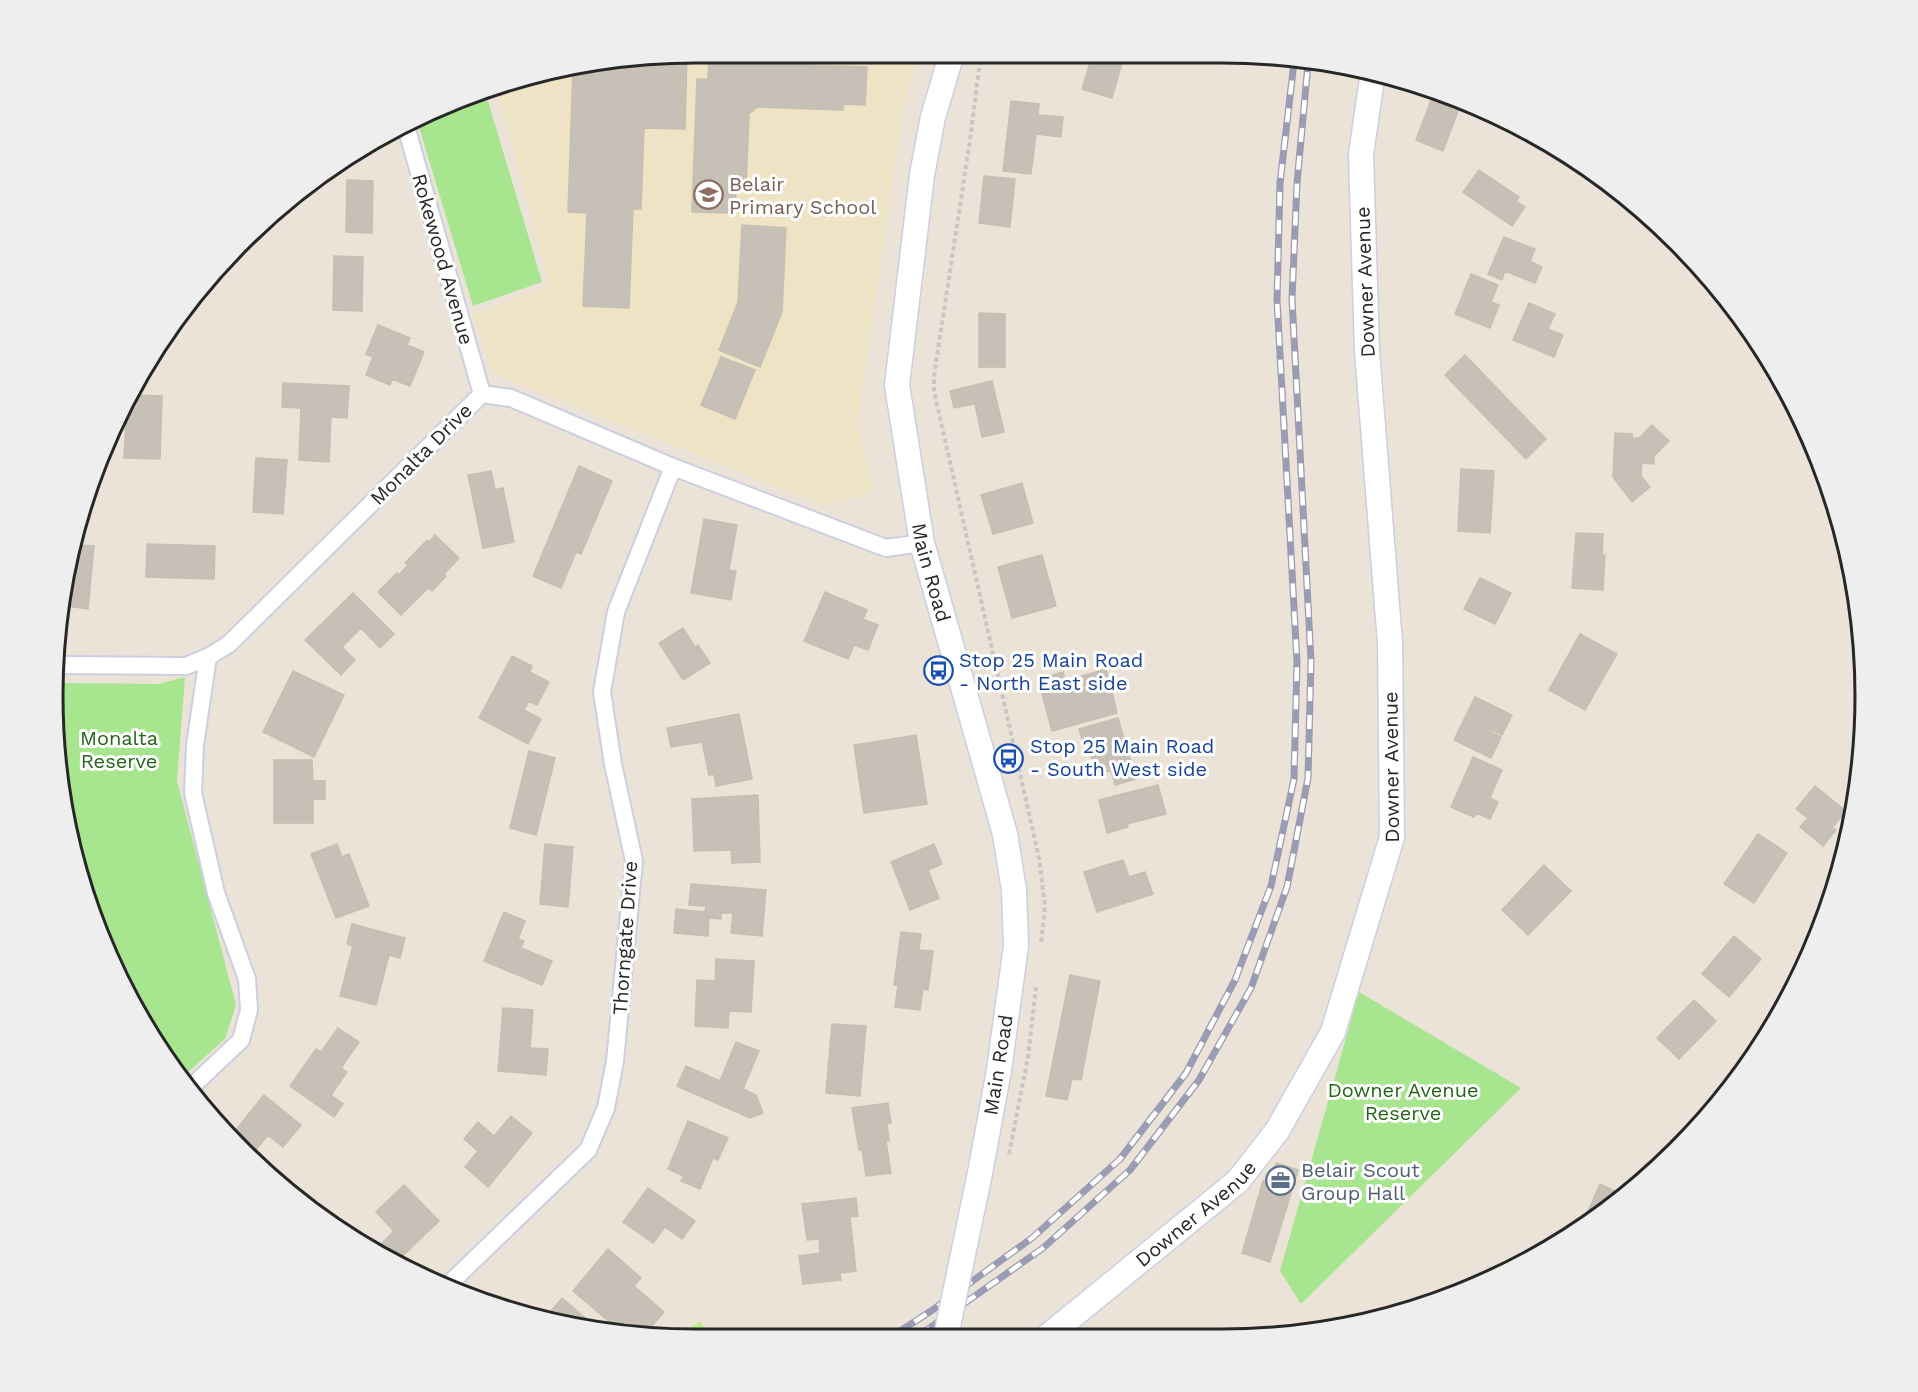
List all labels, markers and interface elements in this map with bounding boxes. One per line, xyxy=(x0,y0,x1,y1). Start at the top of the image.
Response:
street label: Rokewood Avenue xyxy=(407,171,479,347)
place label: Belair Primary School xyxy=(729,172,876,219)
school or university icon: Belair Primary School xyxy=(692,179,724,211)
street label: Downer Avenue xyxy=(1350,206,1380,358)
street label: Monalta Drive xyxy=(365,398,477,510)
street label: Main Road xyxy=(907,521,956,625)
place label: Stop 25 Main Road - North East side xyxy=(959,648,1143,695)
bus stop icon: Stop 25 Main Road - North East side xyxy=(922,655,954,687)
street label: Downer Avenue xyxy=(1379,691,1404,843)
park label: Monalta Reserve xyxy=(80,726,158,773)
place label: Stop 25 Main Road - South West side xyxy=(1030,734,1214,781)
bus stop icon: Stop 25 Main Road - South West side xyxy=(993,742,1025,774)
street label: Thorngate Drive xyxy=(608,860,642,1016)
street label: Main Road xyxy=(978,1013,1018,1117)
park label: Downer Avenue Reserve xyxy=(1327,1078,1479,1125)
street label: Downer Avenue xyxy=(1131,1156,1261,1272)
place label: Belair Scout Group Hall xyxy=(1301,1158,1420,1205)
office icon: Belair Scout Group Hall xyxy=(1264,1165,1296,1197)

